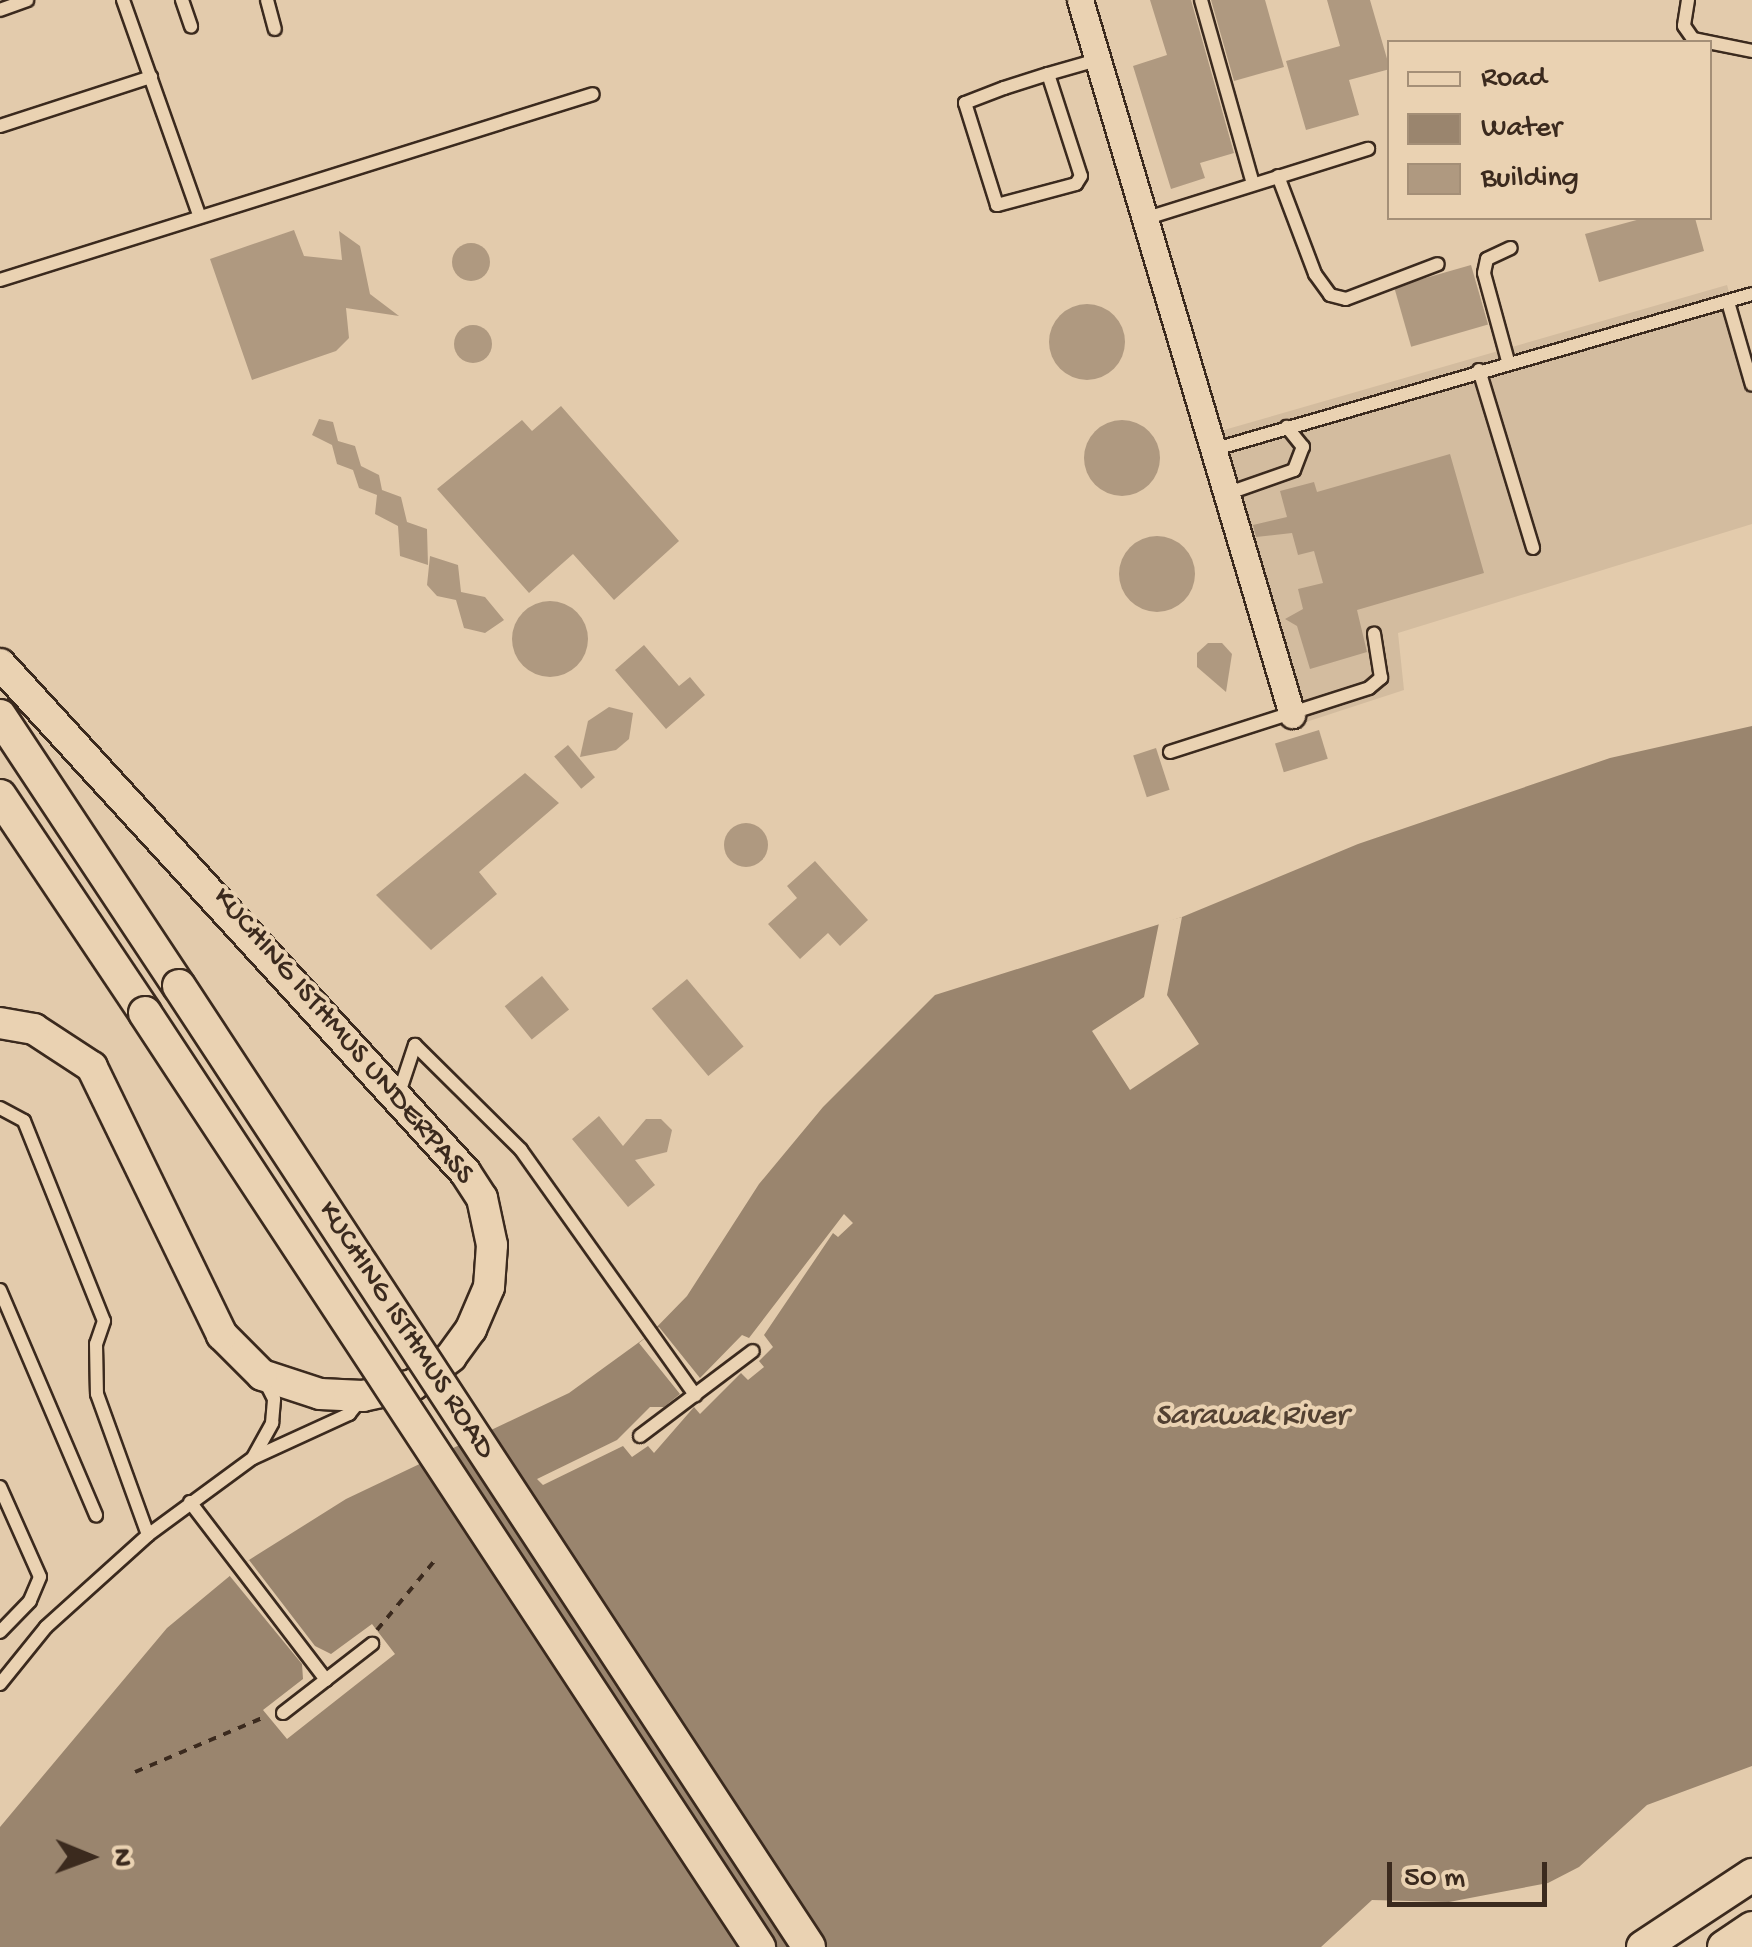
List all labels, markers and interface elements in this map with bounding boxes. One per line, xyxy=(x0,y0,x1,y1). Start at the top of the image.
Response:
legend xyxy=(1387,40,1712,220)
text: Road xyxy=(1481,62,1547,97)
text: Water xyxy=(1481,112,1562,147)
text: Building xyxy=(1481,162,1579,197)
street label: KUCHING ISTHMUS UNDERPASS xyxy=(203,881,481,1193)
street label: KUCHING ISTHMUS ROAD xyxy=(308,1195,502,1467)
water label: Sarawak River xyxy=(1155,1398,1347,1436)
north arrow xyxy=(40,1807,140,1907)
scale bar xyxy=(1392,1842,1552,1904)
text: N xyxy=(104,1848,137,1867)
text: 50 m xyxy=(1404,1862,1465,1897)

